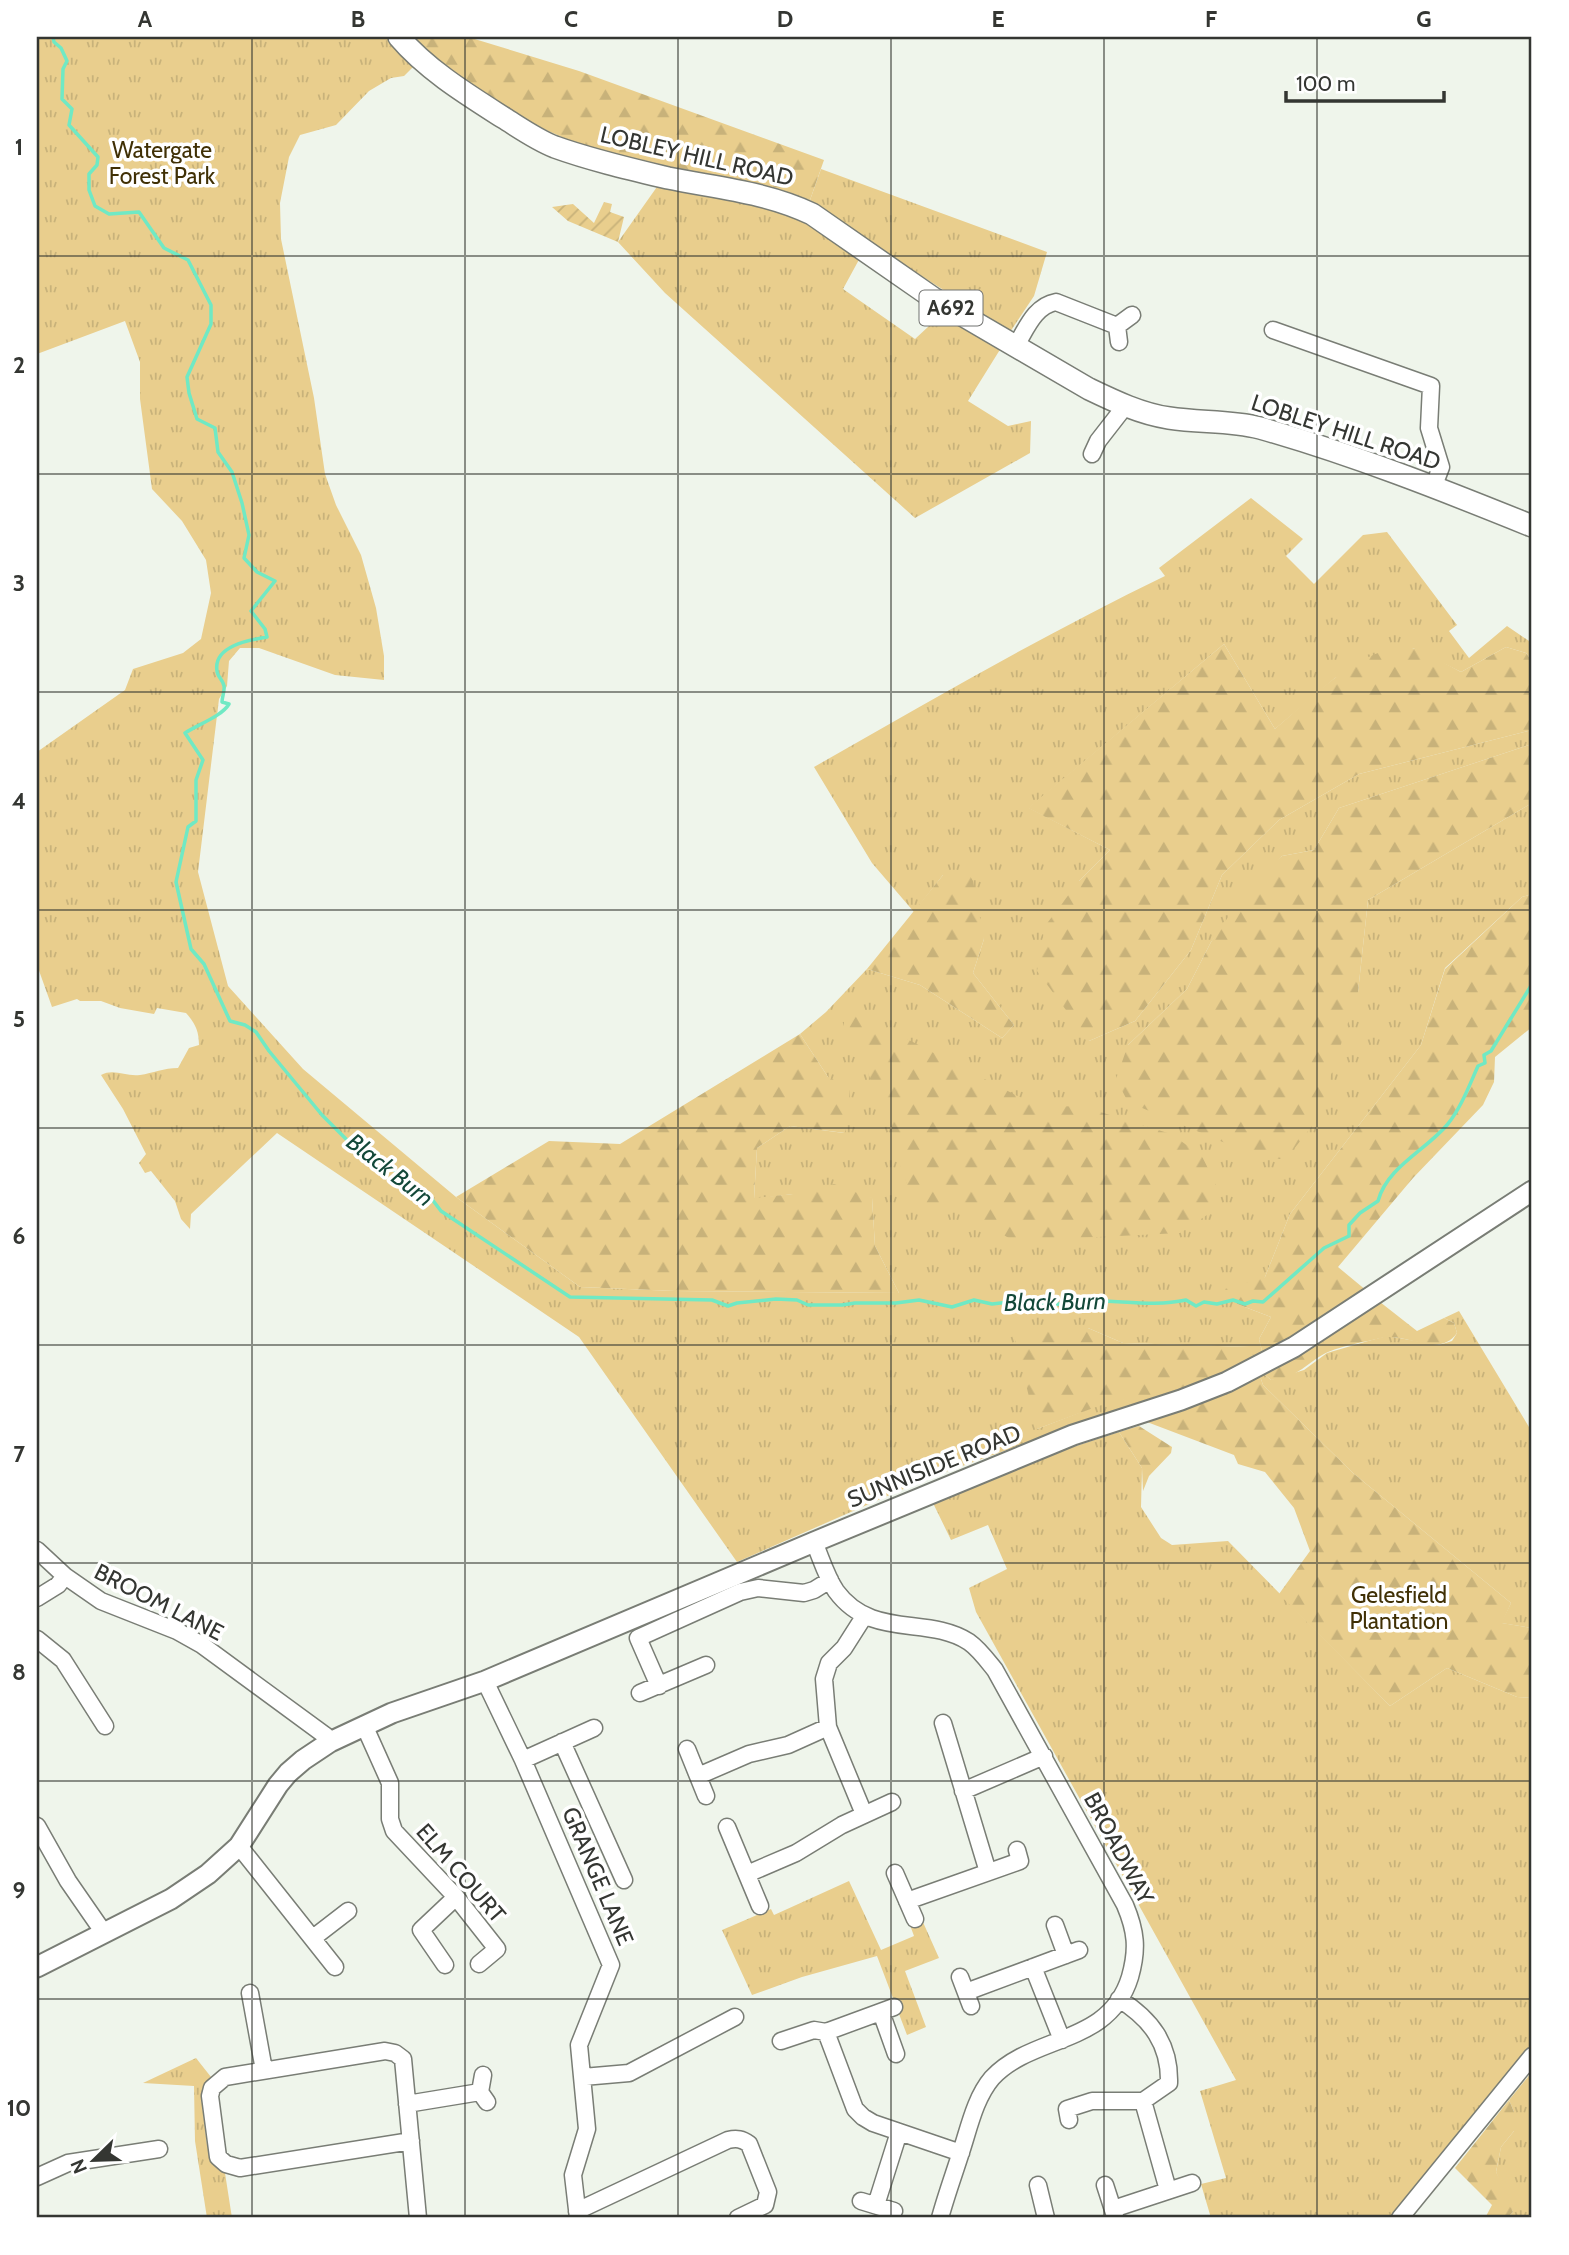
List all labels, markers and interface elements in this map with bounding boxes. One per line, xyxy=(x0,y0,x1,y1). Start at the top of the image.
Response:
text: A xyxy=(138,5,153,33)
text: B xyxy=(351,5,365,33)
text: C xyxy=(564,5,578,33)
text: D xyxy=(777,5,793,33)
text: E xyxy=(991,5,1005,33)
text: F xyxy=(1205,5,1217,33)
text: G xyxy=(1416,5,1432,33)
scale bar xyxy=(1286,60,1443,104)
text: 100 m xyxy=(1296,71,1355,96)
street label: LOBLEY HILL ROAD xyxy=(598,120,796,192)
text: 1 xyxy=(15,133,23,161)
park label: Watergate Forest Park xyxy=(109,136,216,190)
road number: A692 xyxy=(920,290,982,326)
text: 2 xyxy=(13,351,25,379)
street label: LOBLEY HILL ROAD xyxy=(1248,388,1444,476)
text: 3 xyxy=(13,569,25,597)
text: 4 xyxy=(12,787,26,815)
text: 5 xyxy=(13,1005,25,1033)
water label: Black Burn xyxy=(341,1127,439,1212)
text: 6 xyxy=(13,1222,25,1250)
water label: Black Burn xyxy=(1004,1286,1106,1317)
street label: SUNNISIDE ROAD xyxy=(843,1418,1025,1514)
text: 7 xyxy=(13,1440,25,1468)
street label: BROOM LANE xyxy=(90,1557,228,1647)
park label: Gelesfield Plantation xyxy=(1350,1581,1448,1635)
text: 8 xyxy=(12,1658,26,1686)
street label: BROADWAY xyxy=(1078,1787,1161,1909)
street label: GRANGE LANE xyxy=(556,1803,640,1949)
street label: ELM COURT xyxy=(410,1818,512,1928)
text: 9 xyxy=(13,1876,25,1904)
text: 10 xyxy=(7,2094,31,2122)
north arrow xyxy=(60,2126,130,2196)
text: N xyxy=(66,2156,92,2177)

